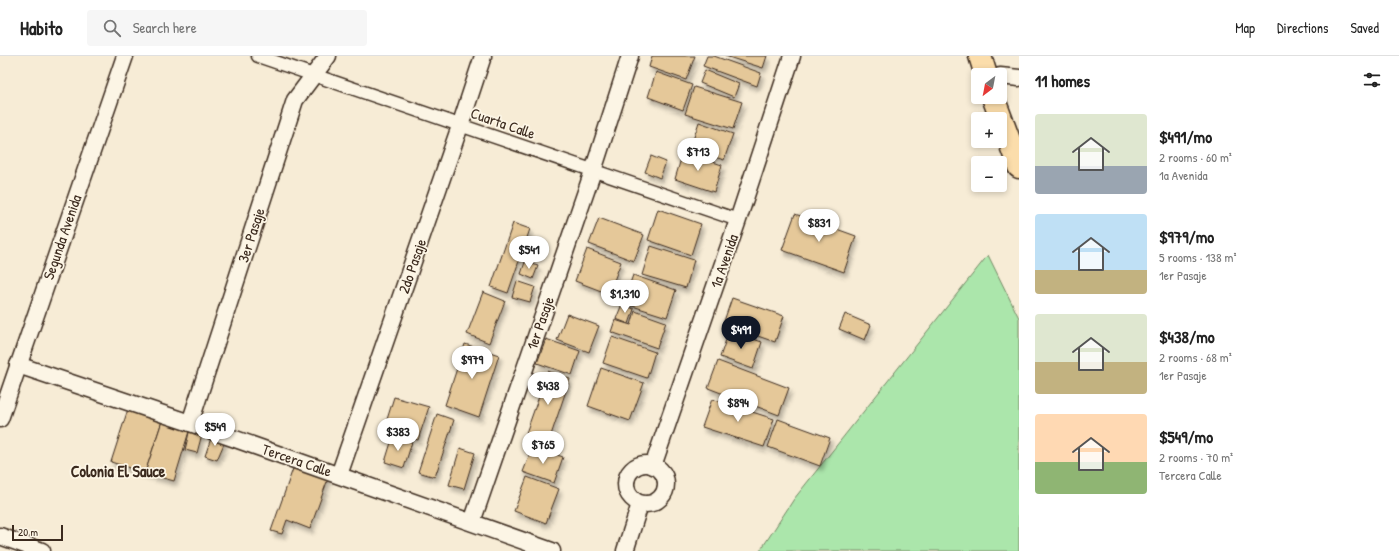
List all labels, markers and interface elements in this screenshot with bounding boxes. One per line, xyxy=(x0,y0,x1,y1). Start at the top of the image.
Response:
search box xyxy=(87,10,367,46)
text: Habito xyxy=(20,15,63,41)
icon: search xyxy=(101,17,123,39)
text: Search here xyxy=(133,17,197,38)
text: Map xyxy=(1235,18,1255,37)
text: Directions xyxy=(1277,18,1328,37)
text: Saved xyxy=(1350,18,1379,37)
north arrow xyxy=(971,68,1007,104)
map controls xyxy=(971,68,1007,192)
text: 11 homes xyxy=(1035,69,1090,92)
icon: filters xyxy=(1361,69,1383,91)
street label: Cuarta Calle xyxy=(468,102,538,144)
button: + xyxy=(971,112,1007,148)
text: $491/mo xyxy=(1159,125,1212,148)
icon: home xyxy=(1067,130,1115,178)
pin: $713 xyxy=(674,138,722,172)
text: $713 xyxy=(686,142,710,160)
text: 2 rooms · 60 m² xyxy=(1159,148,1232,166)
button: − xyxy=(971,156,1007,192)
text: 1a Avenida xyxy=(1159,166,1207,184)
street label: Segunda Avenida xyxy=(38,192,86,282)
street label: 3er Pasaje xyxy=(232,205,270,265)
pin: $831 xyxy=(795,209,843,243)
text: $831 xyxy=(808,213,830,231)
text: $979/mo xyxy=(1159,225,1214,248)
icon: home xyxy=(1067,230,1115,278)
street label: 1a Avenida xyxy=(705,231,743,291)
street label: 2do Pasaje xyxy=(393,236,431,296)
pin: $541 xyxy=(505,236,553,270)
text: $541 xyxy=(518,240,540,258)
text: 5 rooms · 138 m² xyxy=(1159,248,1236,266)
text: 1er Pasaje xyxy=(1159,266,1207,284)
pin: $1,310 xyxy=(592,280,658,314)
text: $1,310 xyxy=(610,284,640,302)
street label: 1er Pasaje xyxy=(521,294,559,352)
pin: $491 xyxy=(717,316,765,350)
text: $491 xyxy=(731,320,751,338)
text: $438/mo xyxy=(1159,325,1215,348)
icon: home xyxy=(1067,330,1115,378)
pin: $979 xyxy=(448,346,496,380)
text: 2 rooms · 68 m² xyxy=(1159,348,1232,366)
text: $979 xyxy=(461,350,483,368)
text: 1er Pasaje xyxy=(1159,366,1207,384)
pin: $438 xyxy=(524,372,572,406)
text: $438 xyxy=(537,376,559,394)
pin: $894 xyxy=(714,389,762,423)
text: $894 xyxy=(727,393,749,411)
pin: $549 xyxy=(191,413,239,447)
text: $549 xyxy=(204,417,226,435)
pin: $383 xyxy=(374,418,422,452)
text: $383 xyxy=(386,422,410,440)
text: $549/mo xyxy=(1159,425,1213,448)
icon: home xyxy=(1067,430,1115,478)
pin: $765 xyxy=(519,431,567,465)
text: $765 xyxy=(531,435,555,453)
street label: Tercera Calle xyxy=(259,438,335,482)
text: 2 rooms · 70 m² xyxy=(1159,448,1233,466)
district label: Colonia El Sauce xyxy=(71,460,166,482)
text: Tercera Calle xyxy=(1159,466,1222,484)
scale bar xyxy=(12,523,63,542)
text: 20 m xyxy=(18,525,38,539)

